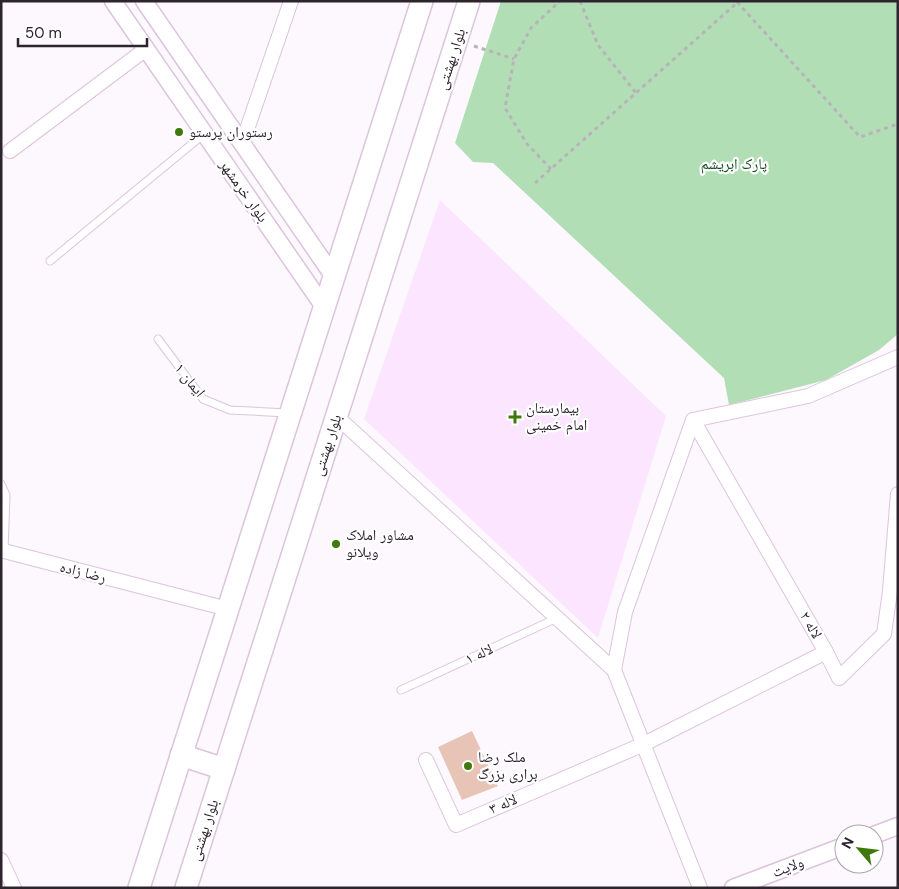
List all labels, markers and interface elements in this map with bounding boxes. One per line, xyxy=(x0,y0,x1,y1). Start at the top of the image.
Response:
scale bar xyxy=(18,15,146,47)
text: 50 m xyxy=(25,23,62,43)
street label: بلوار بهشتی xyxy=(432,26,470,92)
place label: رستوران پرستو xyxy=(189,122,273,142)
marker: رستوران پرستو xyxy=(173,126,185,138)
park label: پارک ابریشم xyxy=(701,154,767,174)
street label: بلوار خرمشهر xyxy=(214,155,273,226)
street label: ایمان ۱ xyxy=(170,359,210,401)
place label: بیمارستان امام خمینی xyxy=(526,398,587,435)
marker: بیمارستان امام خمینی xyxy=(508,410,522,424)
street label: بلوار بهشتی xyxy=(308,412,346,478)
place label: مشاور املاک ویلانو xyxy=(346,525,414,562)
marker: مشاور املاک ویلانو xyxy=(330,538,342,550)
street label: رضا زاده xyxy=(58,557,108,587)
street label: لاله ۲ xyxy=(795,608,827,642)
street label: لاله ۱ xyxy=(462,639,496,669)
place label: ملک رضا براری بزرگ xyxy=(478,747,538,784)
marker: ملک رضا براری بزرگ xyxy=(462,760,474,772)
street label: لاله ۳ xyxy=(486,789,520,819)
street label: بلوار بهشتی xyxy=(185,797,223,863)
north arrow xyxy=(834,824,884,874)
text: N xyxy=(837,834,858,852)
street label: ولایت xyxy=(769,852,807,882)

